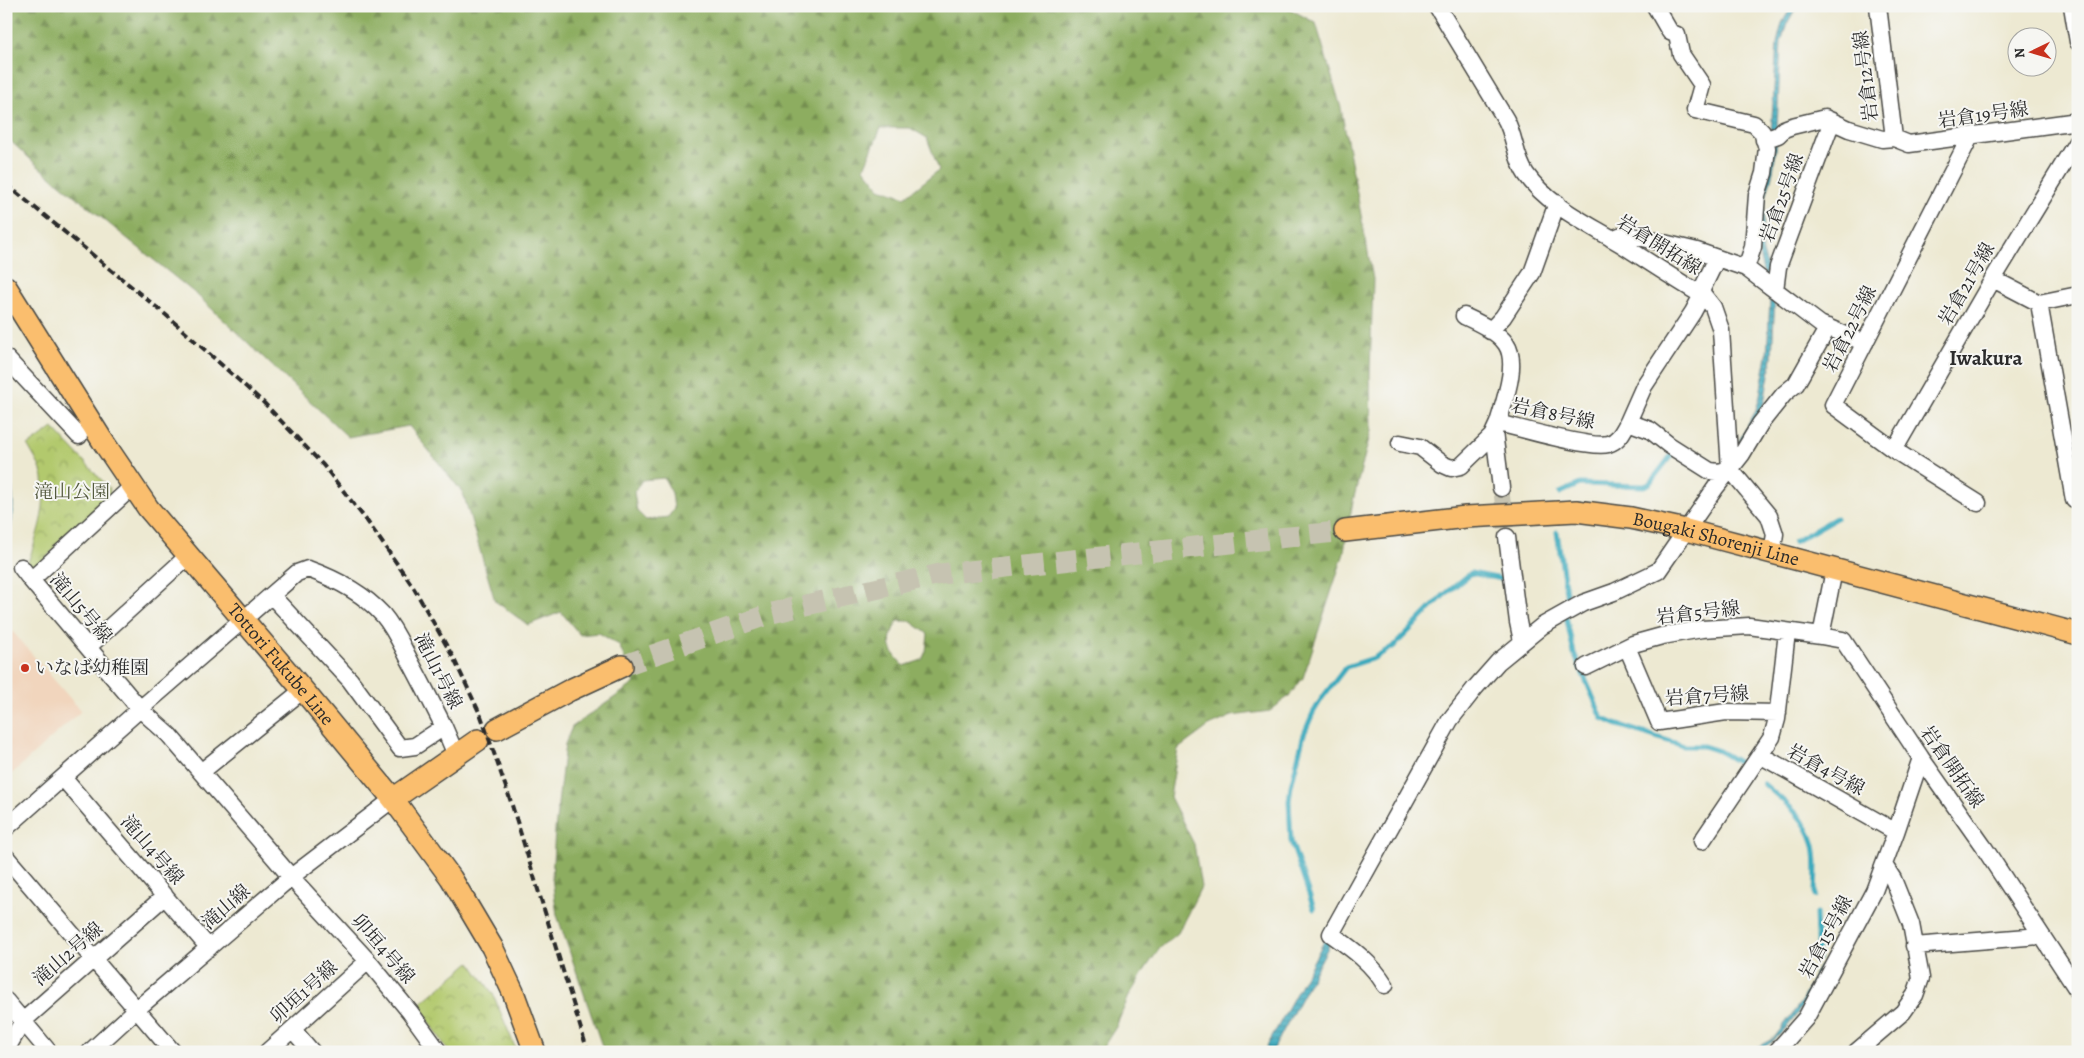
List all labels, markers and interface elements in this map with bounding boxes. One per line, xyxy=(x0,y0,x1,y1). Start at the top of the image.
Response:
north arrow xyxy=(2006,28,2056,78)
street label: 岩倉12号線 xyxy=(1848,29,1884,123)
text: N xyxy=(2010,47,2029,59)
street label: 岩倉19号線 xyxy=(1936,96,2030,134)
street label: 岩倉25号線 xyxy=(1754,150,1810,246)
street label: 岩倉開拓線 xyxy=(1612,209,1706,281)
street label: 岩倉21号線 xyxy=(1933,238,2001,330)
street label: 岩倉22号線 xyxy=(1817,281,1883,377)
district label: Iwakura xyxy=(1949,344,2024,372)
street label: 岩倉8号線 xyxy=(1509,392,1597,436)
park label: 滝山公園 xyxy=(34,479,110,505)
street label: Bougaki Shorenji Line xyxy=(1630,506,1802,573)
street label: 滝山5号線 xyxy=(44,567,118,649)
street label: 岩倉5号線 xyxy=(1655,595,1741,631)
street label: Tottori Fukube Line xyxy=(222,598,340,731)
street label: 滝山1号線 xyxy=(408,628,468,714)
place label: いなば幼稚園 xyxy=(35,655,149,681)
marker: いなば幼稚園 xyxy=(19,662,31,674)
street label: 岩倉7号線 xyxy=(1664,680,1750,712)
street label: 岩倉開拓線 xyxy=(1914,721,1990,813)
street label: 岩倉4号線 xyxy=(1783,738,1869,802)
street label: 滝山4号線 xyxy=(114,810,190,890)
street label: 滝山線 xyxy=(196,878,256,936)
street label: 岩倉15号線 xyxy=(1793,891,1859,983)
street label: 卯垣4号線 xyxy=(345,909,421,989)
street label: 滝山2号線 xyxy=(27,916,109,992)
street label: 卯垣1号線 xyxy=(265,955,343,1029)

